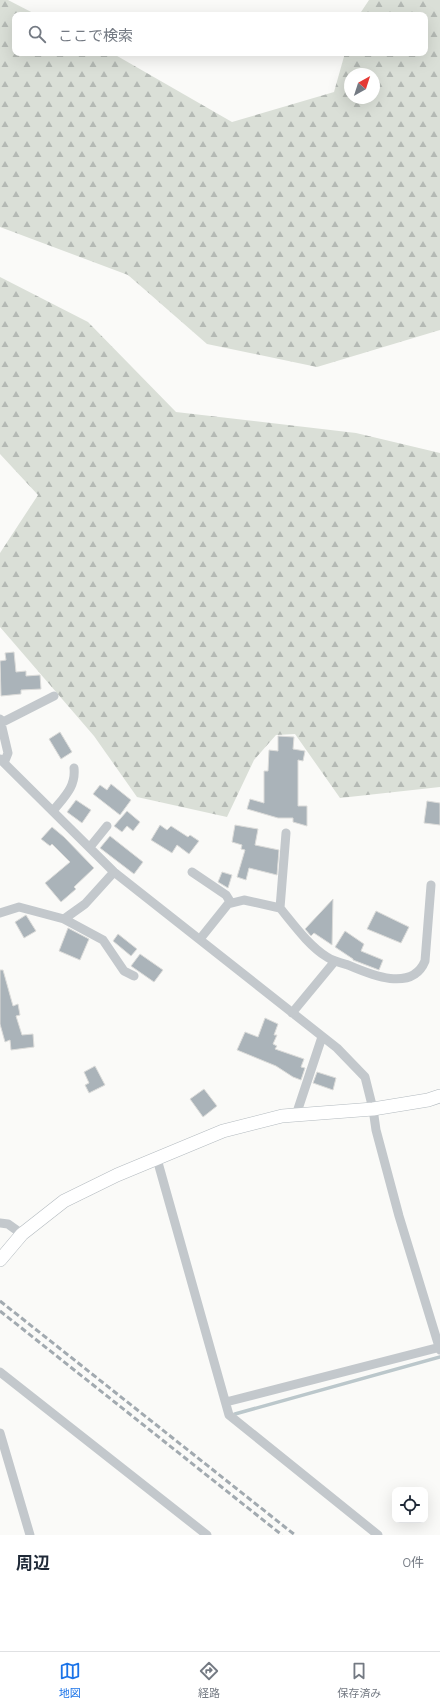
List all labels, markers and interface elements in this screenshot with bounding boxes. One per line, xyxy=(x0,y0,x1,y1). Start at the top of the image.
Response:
search box xyxy=(12,12,428,56)
icon: search xyxy=(26,23,48,45)
text: ここで検索 xyxy=(58,26,133,45)
north arrow xyxy=(344,68,380,104)
map controls xyxy=(392,1487,428,1523)
button: locate xyxy=(392,1487,428,1523)
text: 周辺 xyxy=(16,1553,50,1573)
text: 0件 xyxy=(402,1554,424,1570)
tab: 地図 xyxy=(59,1660,81,1700)
tab: 経路 xyxy=(198,1660,220,1700)
tab: 保存済み xyxy=(337,1660,381,1700)

